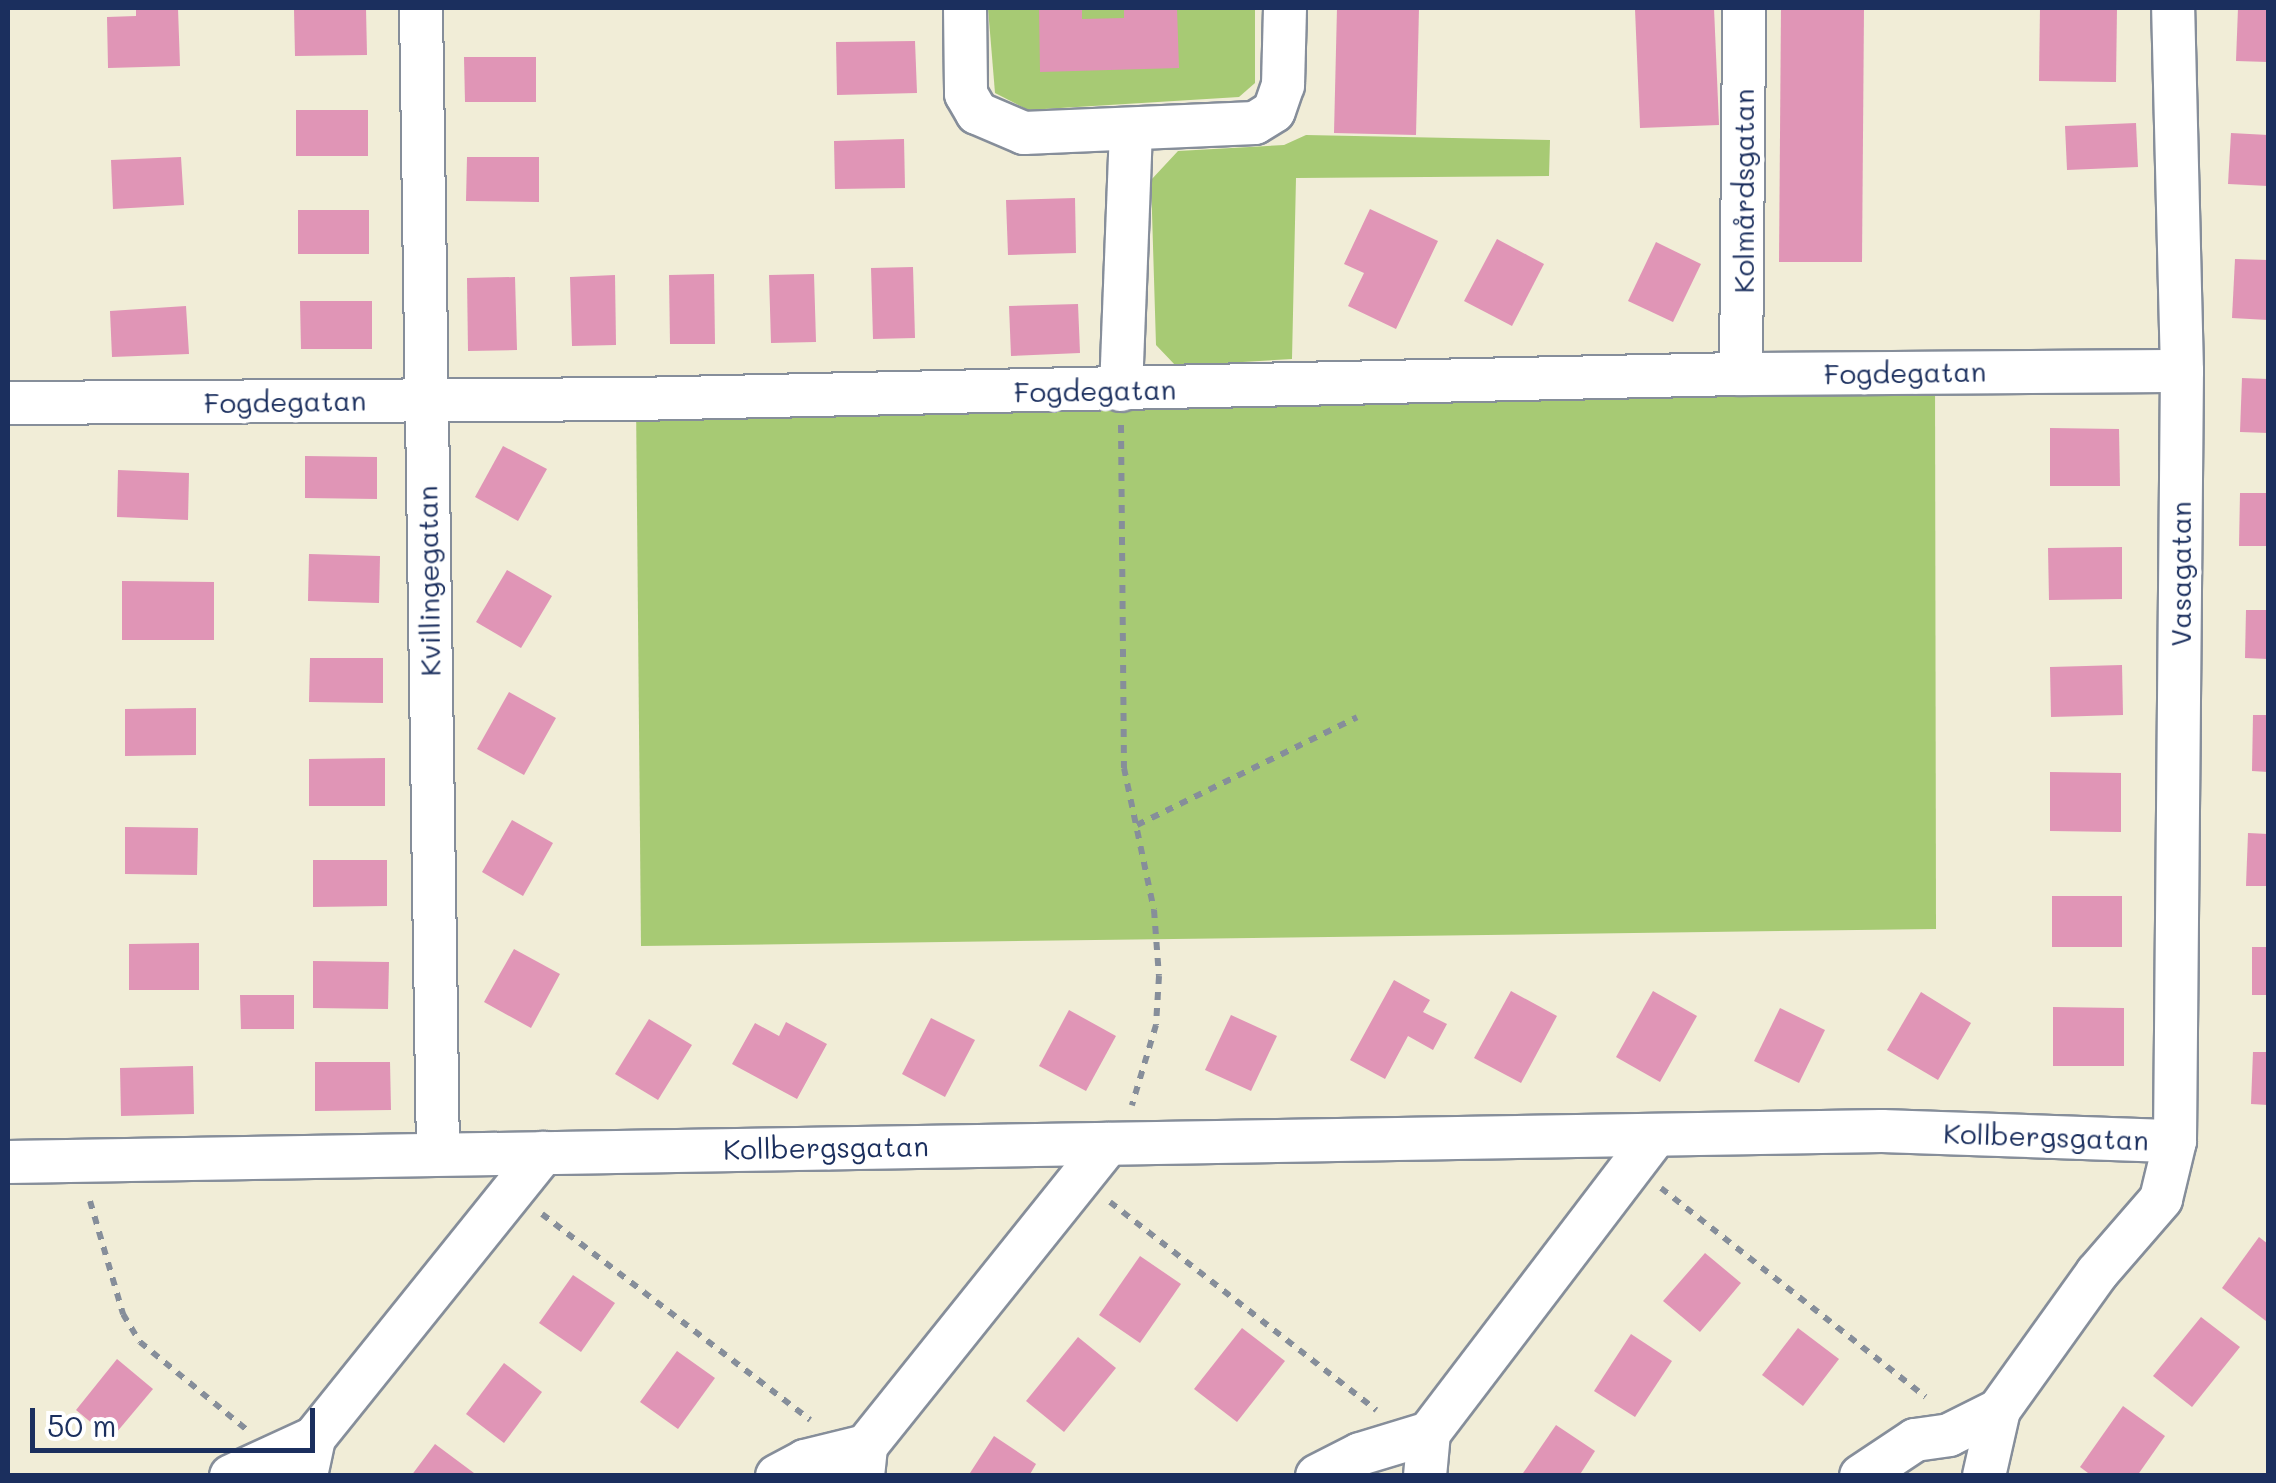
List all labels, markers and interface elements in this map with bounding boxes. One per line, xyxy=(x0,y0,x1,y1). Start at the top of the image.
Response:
street label: Kolmårdsgatan xyxy=(1726,89,1760,293)
street label: Fogdegatan xyxy=(1823,354,1987,390)
street label: Fogdegatan xyxy=(1013,372,1177,408)
street label: Fogdegatan xyxy=(203,383,367,419)
street label: Kvillingegatan xyxy=(410,485,446,677)
street label: Vasagatan xyxy=(2163,501,2197,647)
street label: Kollbergsgatan xyxy=(1943,1116,2149,1156)
street label: Kollbergsgatan xyxy=(723,1128,929,1166)
scale bar xyxy=(35,1388,320,1450)
text: 50 m xyxy=(47,1405,117,1445)

